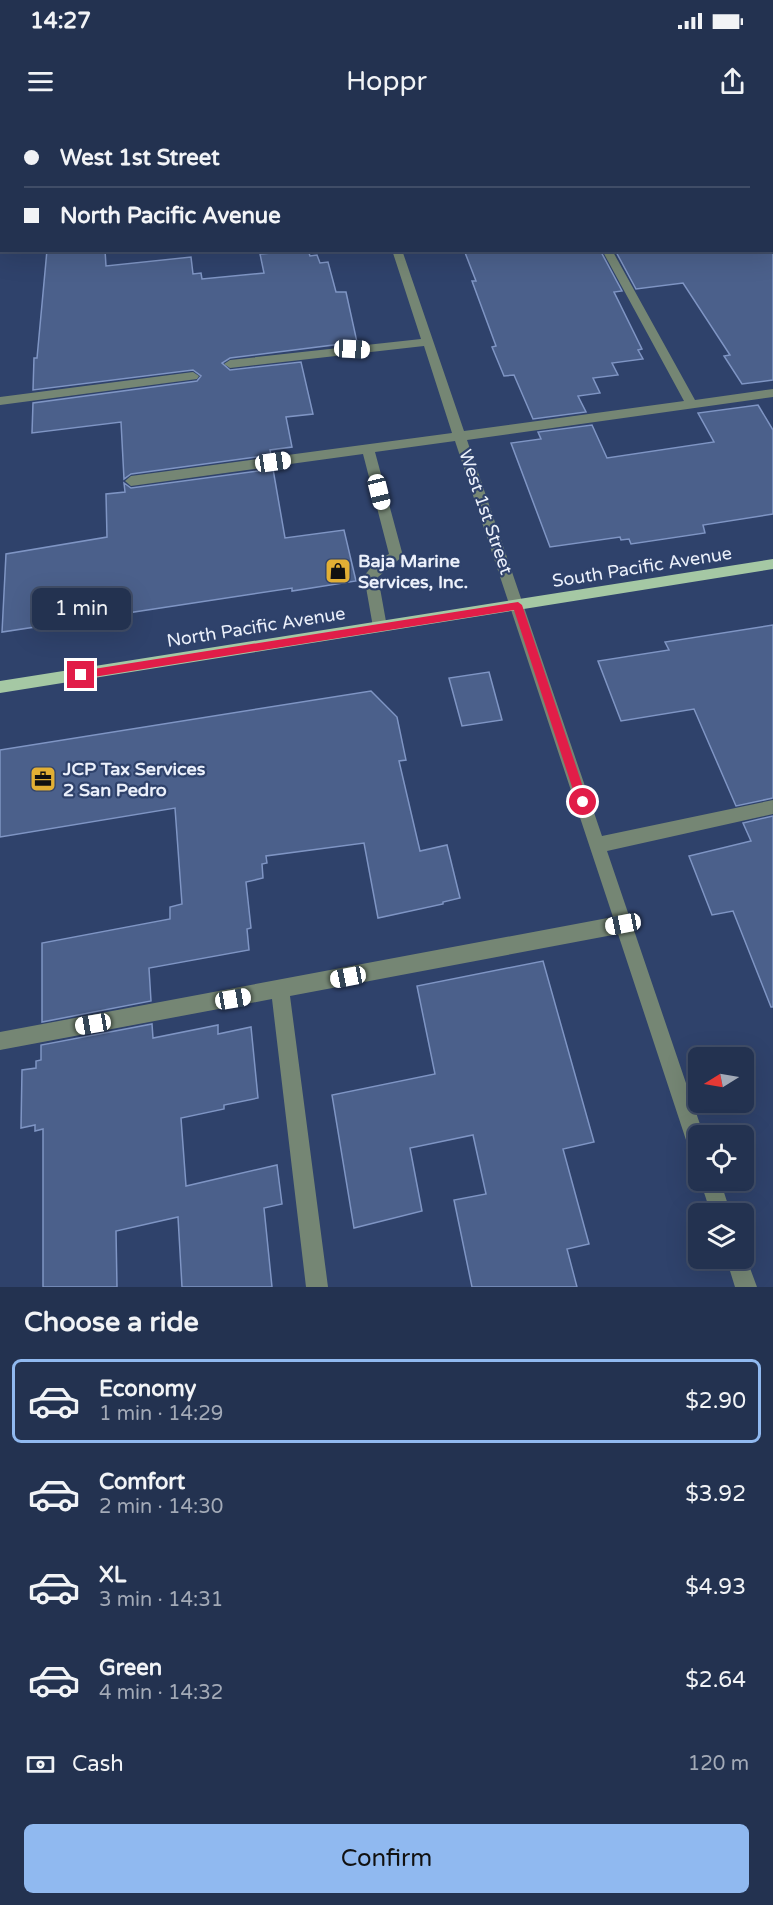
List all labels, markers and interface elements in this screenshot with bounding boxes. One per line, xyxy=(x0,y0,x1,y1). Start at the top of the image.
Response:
text: 14:27 xyxy=(30,8,91,34)
icon: menu xyxy=(24,65,57,98)
text: Hoppr xyxy=(346,65,427,98)
icon: share xyxy=(716,65,749,98)
text: West 1st Street xyxy=(60,145,220,171)
text: North Pacific Avenue xyxy=(60,203,281,229)
car xyxy=(334,339,370,359)
street label: West 1st Street xyxy=(454,447,518,577)
car xyxy=(254,451,292,473)
car xyxy=(366,472,392,512)
street label: South Pacific Avenue xyxy=(551,542,733,592)
place label: Baja Marine Services, Inc. xyxy=(358,550,468,593)
shop icon: Baja Marine Services, Inc. xyxy=(323,556,353,586)
callout: 1 min xyxy=(32,588,130,630)
text: 1 min xyxy=(55,597,108,621)
street label: North Pacific Avenue xyxy=(165,602,347,652)
route end xyxy=(67,661,94,688)
place label: JCP Tax Services 2 San Pedro xyxy=(62,758,206,801)
office icon: JCP Tax Services 2 San Pedro xyxy=(28,764,58,794)
route start xyxy=(569,788,596,815)
car xyxy=(604,912,642,936)
car xyxy=(329,965,367,989)
car xyxy=(214,987,252,1011)
car xyxy=(74,1012,112,1036)
north arrow xyxy=(688,1047,754,1113)
map controls xyxy=(688,1047,754,1269)
button: locate xyxy=(688,1125,754,1191)
button: layers xyxy=(688,1203,754,1269)
text: Choose a ride xyxy=(24,1306,199,1339)
icon: car xyxy=(27,1374,81,1428)
text: Economy xyxy=(99,1376,196,1402)
text: $2.90 xyxy=(685,1388,746,1414)
text: 1 min · 14:29 xyxy=(99,1402,223,1426)
icon: car xyxy=(27,1467,81,1521)
text: Comfort xyxy=(99,1469,185,1495)
text: $3.92 xyxy=(685,1481,746,1507)
text: 2 min · 14:30 xyxy=(99,1495,223,1519)
icon: car xyxy=(27,1560,81,1614)
text: XL xyxy=(99,1562,126,1588)
text: $4.93 xyxy=(685,1574,746,1600)
text: 3 min · 14:31 xyxy=(99,1588,223,1612)
icon: car xyxy=(27,1653,81,1707)
text: Green xyxy=(99,1655,162,1681)
text: $2.64 xyxy=(685,1667,746,1693)
text: 4 min · 14:32 xyxy=(99,1681,223,1705)
icon: cash xyxy=(24,1748,57,1781)
text: Cash xyxy=(72,1751,124,1777)
text: 120 m xyxy=(688,1752,749,1776)
button: Confirm xyxy=(24,1824,749,1893)

